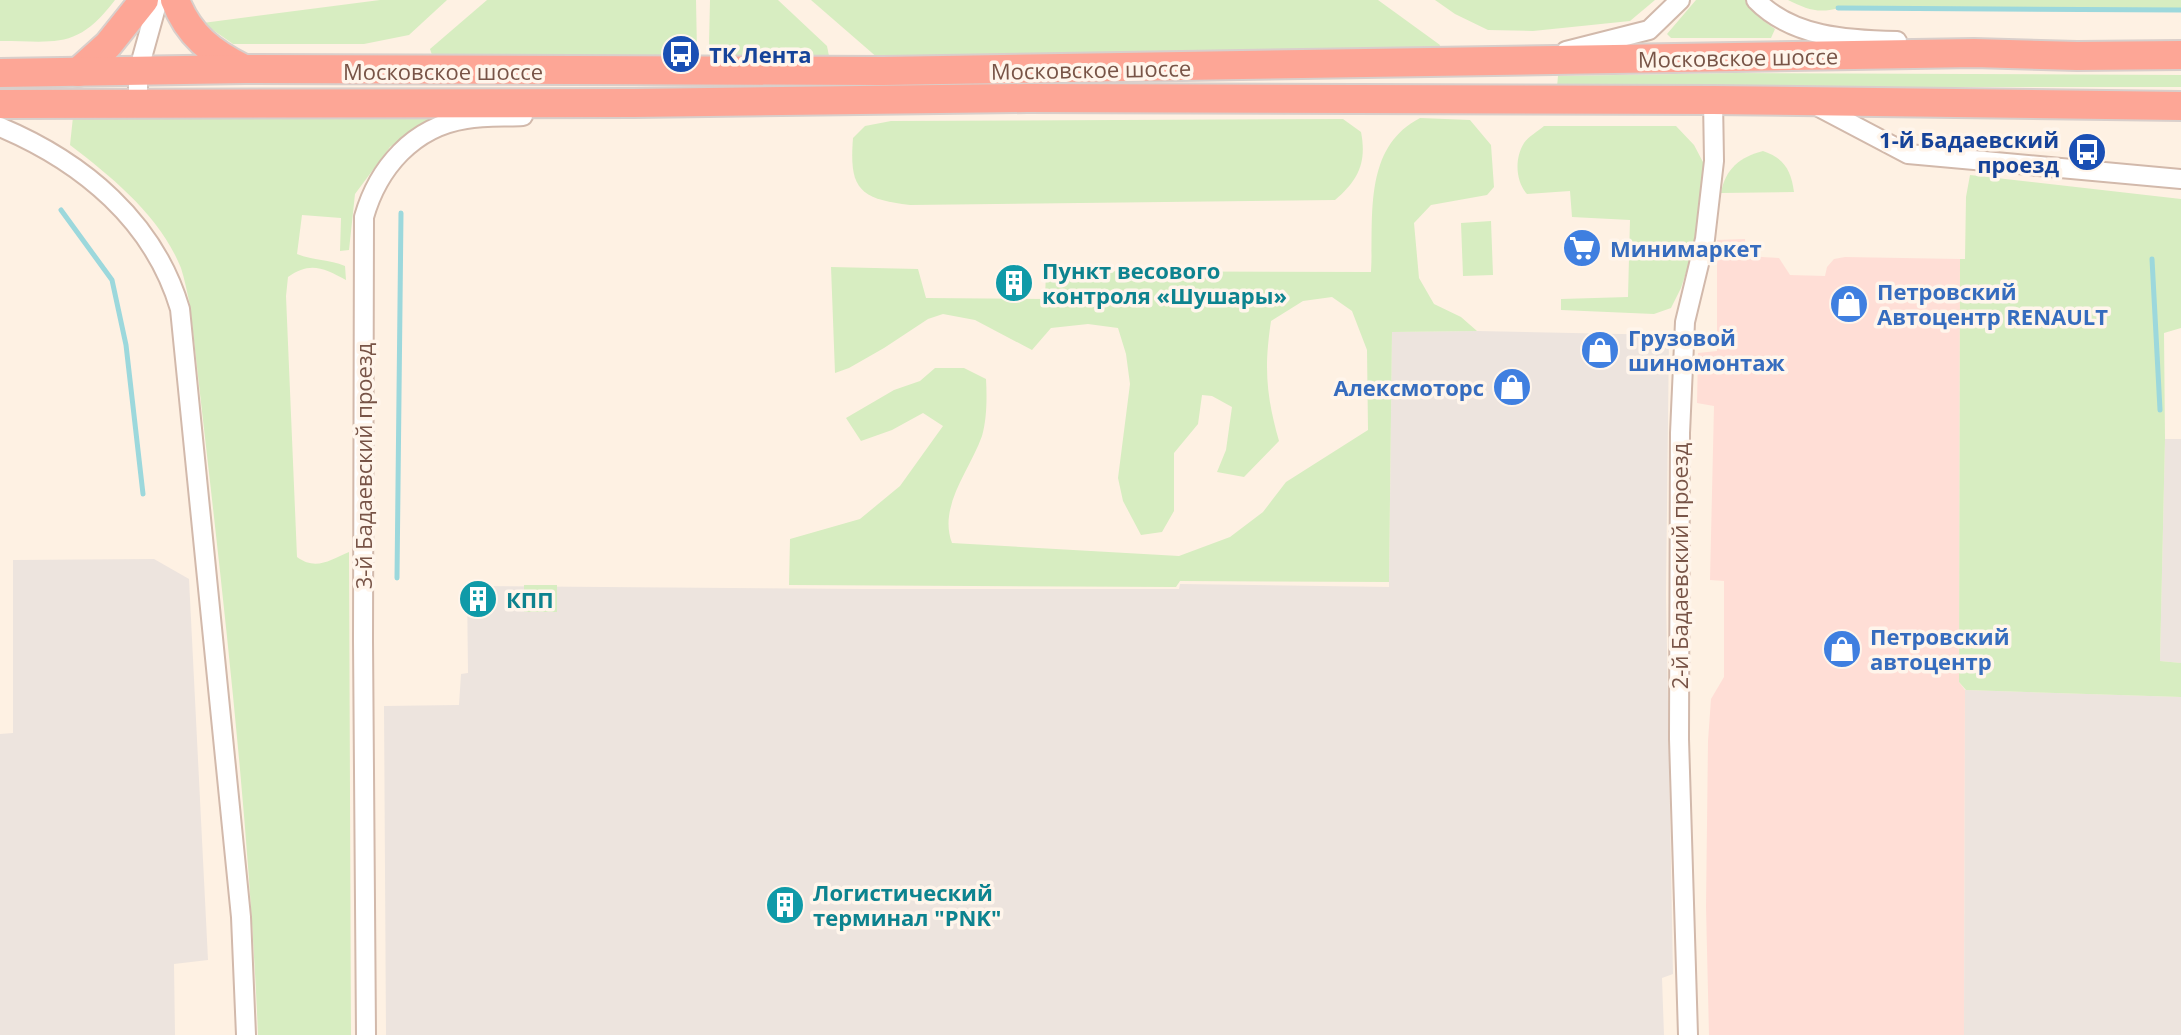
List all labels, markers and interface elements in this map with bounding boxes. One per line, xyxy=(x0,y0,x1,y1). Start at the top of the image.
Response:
bus stop icon: ТК Лента xyxy=(660,33,702,75)
place label: ТК Лента xyxy=(709,39,812,69)
street label: Московское шоссе xyxy=(1638,40,1838,74)
street label: Московское шоссе xyxy=(991,52,1191,86)
street label: Московское шоссе xyxy=(343,56,543,86)
place label: 1-й Бадаевский проезд xyxy=(1879,124,2059,179)
bus stop icon: 1-й Бадаевский проезд xyxy=(2066,131,2108,173)
supermarket icon: Минимаркет xyxy=(1561,227,1603,269)
place label: Минимаркет xyxy=(1610,233,1762,263)
place label: Пункт весового контроля «Шушары» xyxy=(1042,255,1287,310)
building icon: Пункт весового контроля «Шушары» xyxy=(993,262,1035,304)
place label: Петровский Автоцентр RENAULT xyxy=(1877,276,2108,331)
shop icon: Петровский Автоцентр RENAULT xyxy=(1828,283,1870,325)
place label: Грузовой шиномонтаж xyxy=(1628,322,1786,377)
shop icon: Грузовой шиномонтаж xyxy=(1579,329,1621,371)
street label: 3-й Бадаевский проезд xyxy=(348,342,378,589)
shop icon: Алексмоторс xyxy=(1491,366,1533,408)
place label: Алексмоторс xyxy=(1333,372,1484,402)
street label: 2-й Бадаевский проезд xyxy=(1664,442,1694,689)
building icon: КПП xyxy=(457,578,499,620)
place label: КПП xyxy=(506,584,554,614)
place label: Петровский автоцентр xyxy=(1870,621,2010,676)
shop icon: Петровский автоцентр xyxy=(1821,628,1863,670)
place label: Логистический терминал "PNK" xyxy=(813,877,1001,932)
building icon: Логистический терминал "PNK" xyxy=(764,884,806,926)

